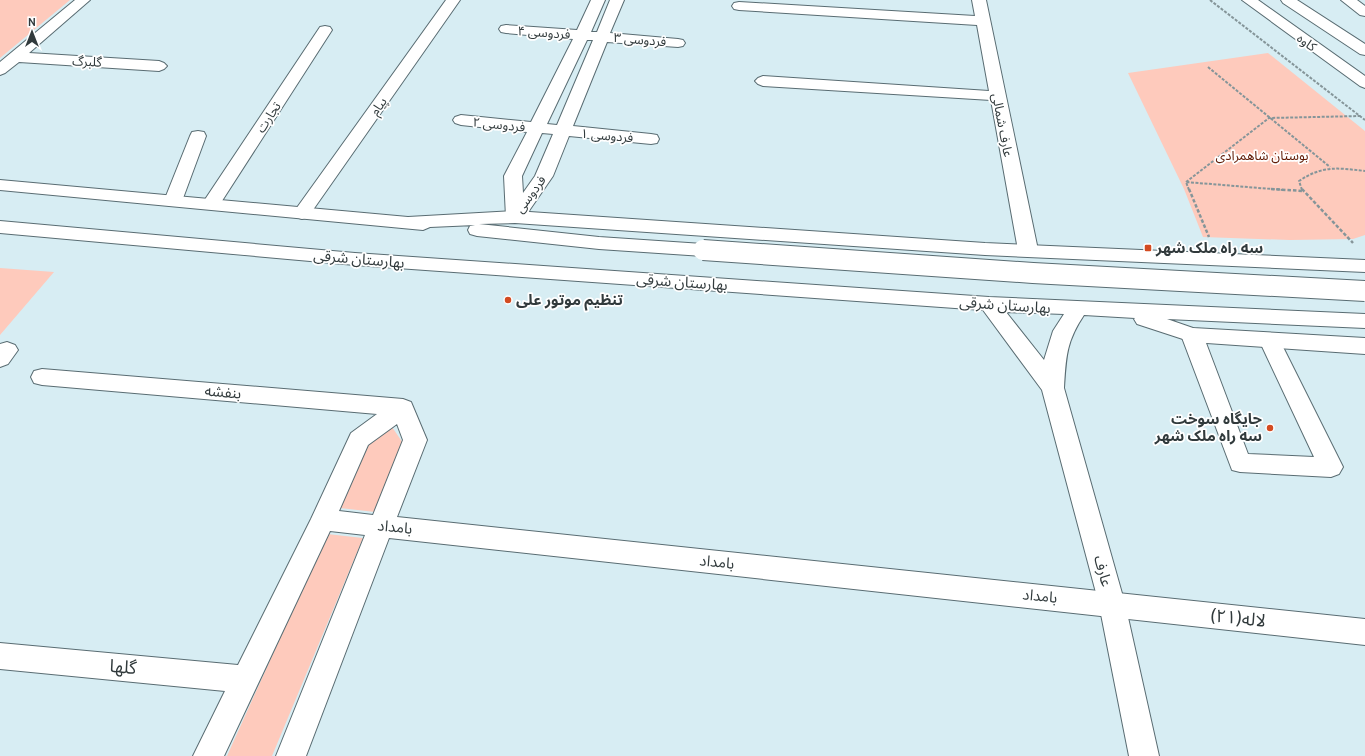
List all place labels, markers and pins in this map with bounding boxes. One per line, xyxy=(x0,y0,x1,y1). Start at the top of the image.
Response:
place label: سه راه ملک شهر xyxy=(1155,239,1263,257)
marker: سه راه ملک شهر xyxy=(1143,243,1153,253)
place label: تنظیم موتور علی xyxy=(516,291,623,311)
marker: تنظیم موتور علی xyxy=(503,295,513,305)
place label: جایگاه سوخت سه راه ملک شهر xyxy=(1154,410,1263,445)
marker: جایگاه سوخت سه راه ملک شهر xyxy=(1265,423,1275,433)

